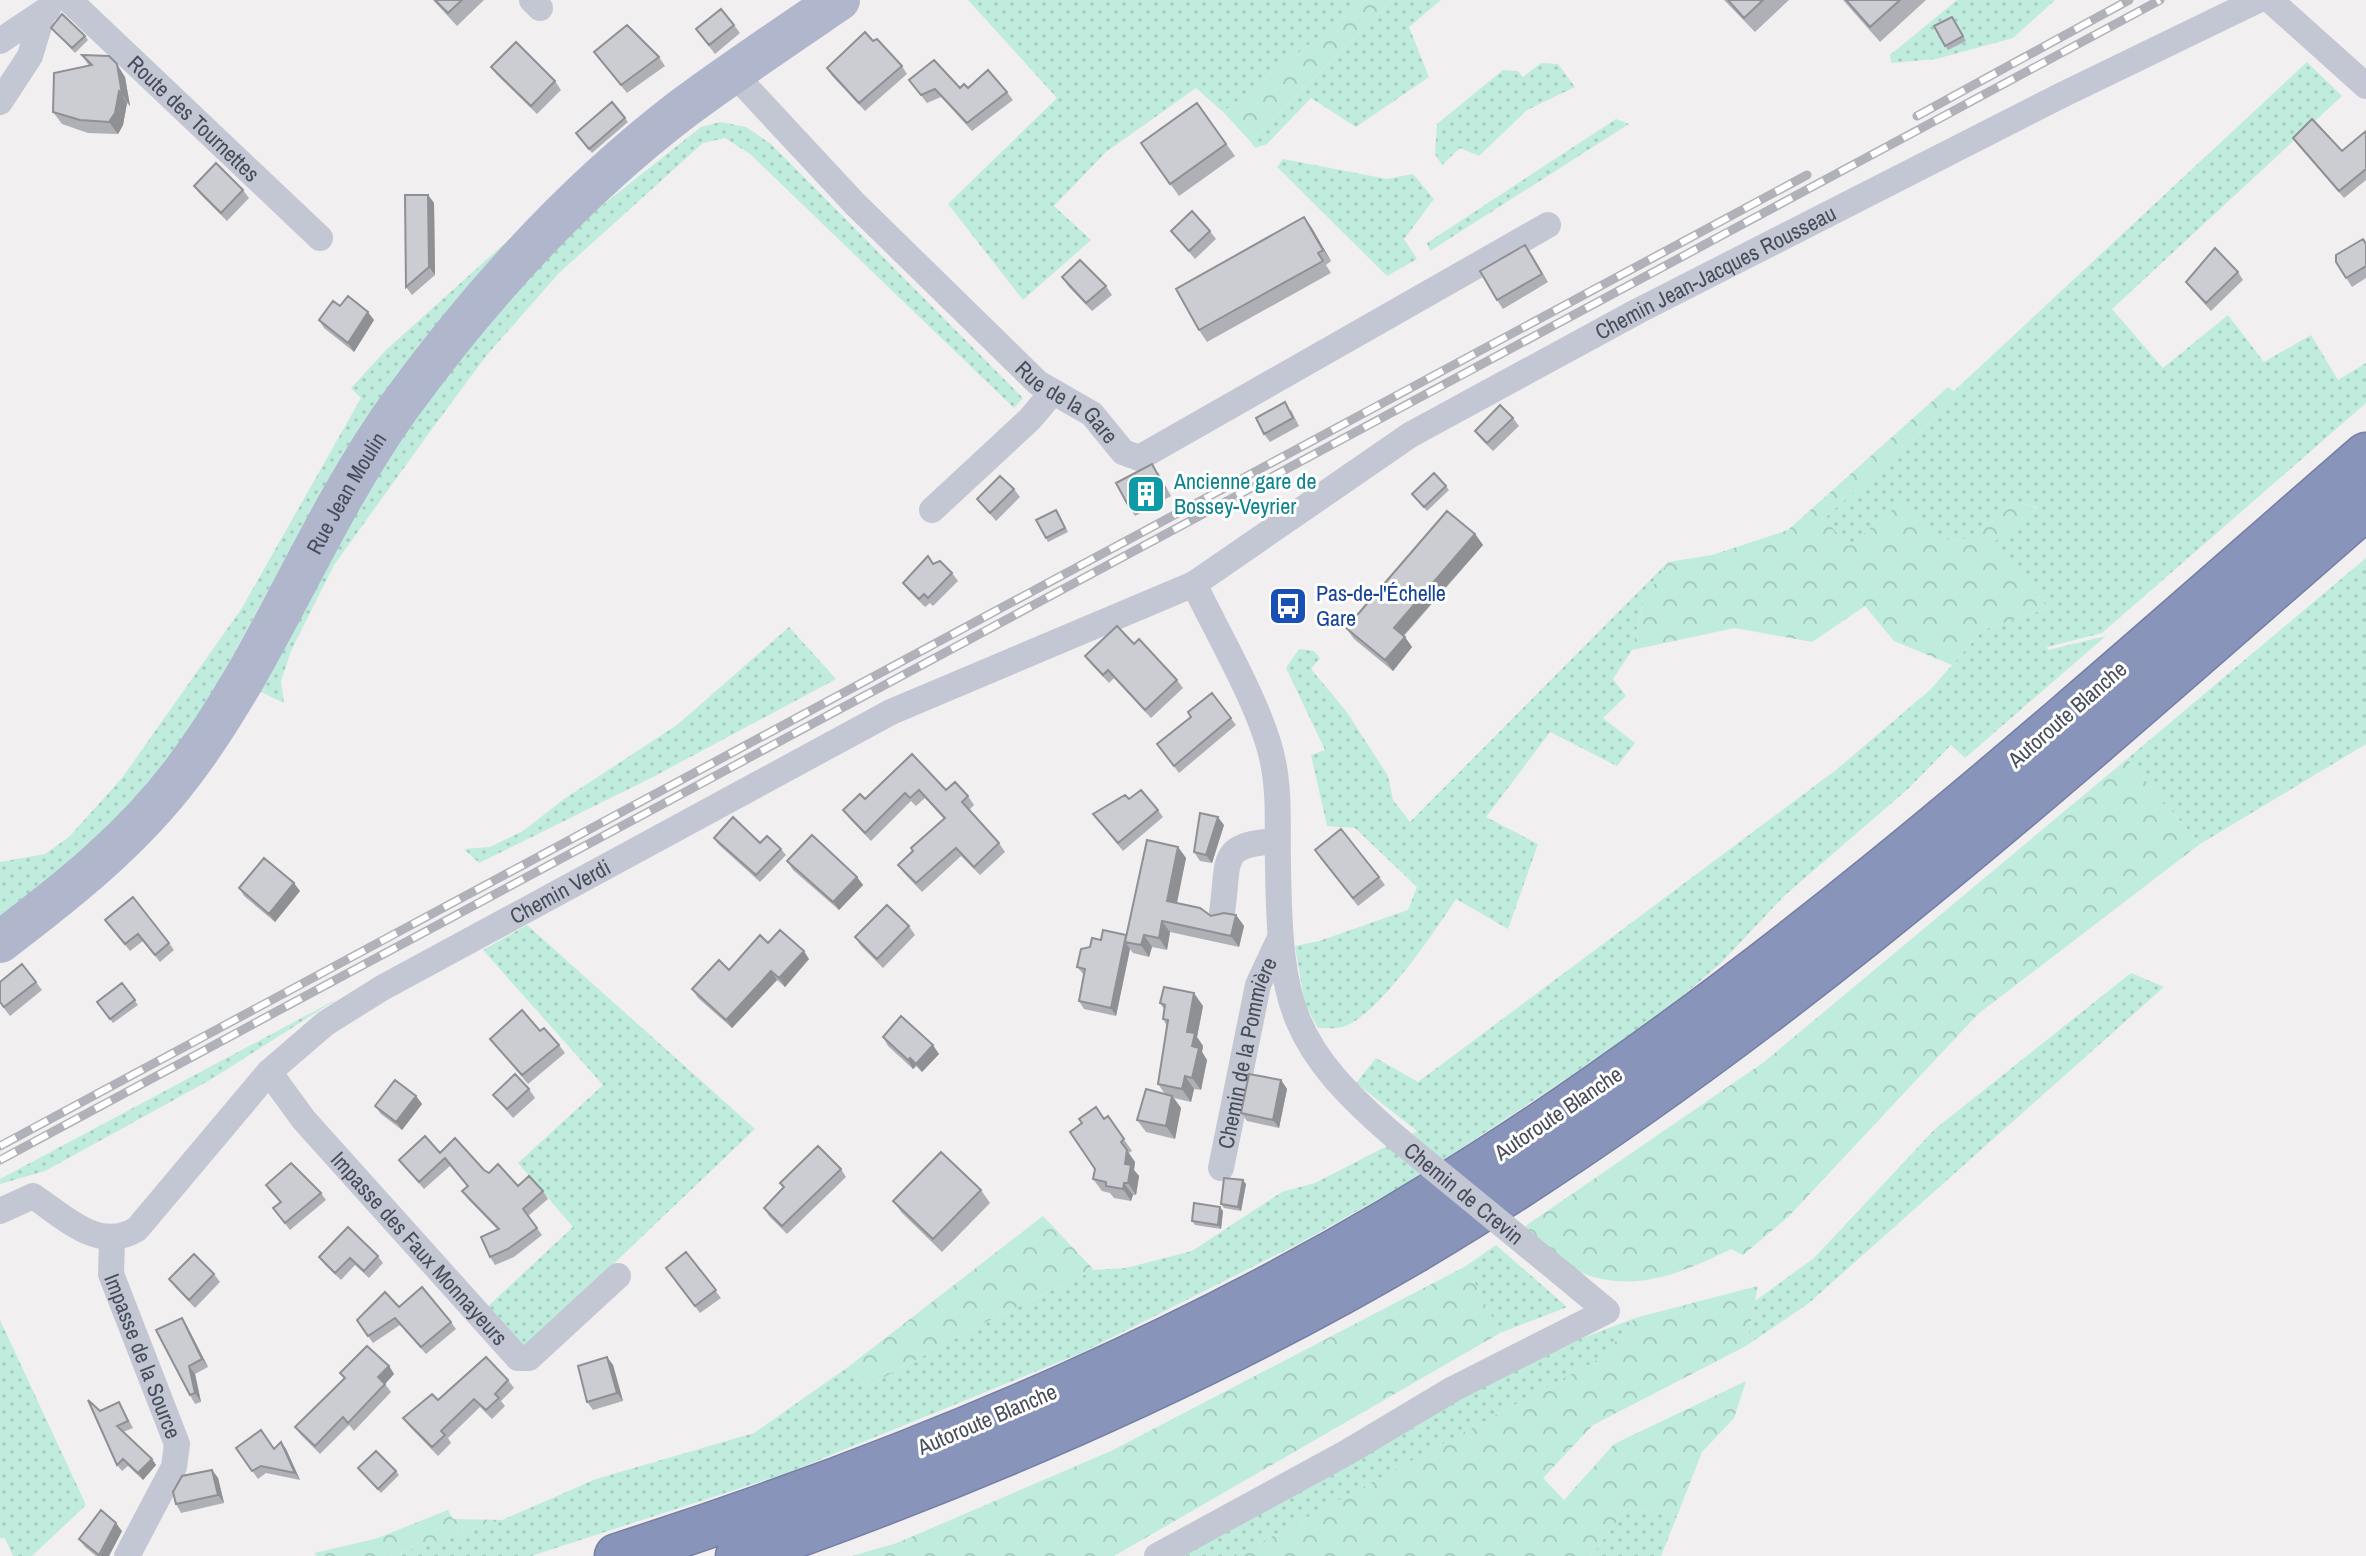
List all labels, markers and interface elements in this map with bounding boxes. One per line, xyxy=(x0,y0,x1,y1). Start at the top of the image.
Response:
street label: Route des Tournettes xyxy=(121,48,266,188)
street label: Chemin Jean-Jacques Rousseau xyxy=(1590,198,1841,347)
street label: Rue de la Gare xyxy=(1009,354,1125,450)
street label: Rue Jean Moulin xyxy=(299,426,393,559)
place label: Ancienne gare de Bossey-Veyrier xyxy=(1173,466,1316,521)
building icon: Ancienne gare de Bossey-Veyrier xyxy=(1125,473,1167,515)
place label: Pas-de-l'Échelle Gare xyxy=(1316,578,1446,633)
bus stop icon: Pas-de-l'Échelle Gare xyxy=(1267,585,1309,627)
street label: Autoroute Blanche xyxy=(2000,654,2133,775)
street label: Chemin Verdi xyxy=(504,852,616,931)
street label: Chemin de la Pommière xyxy=(1210,952,1284,1151)
street label: Autoroute Blanche xyxy=(1487,1059,1628,1167)
street label: Chemin de Crevin xyxy=(1398,1135,1530,1251)
street label: Impasse des Faux Monnayeurs xyxy=(324,1145,515,1352)
street label: Impasse de la Source xyxy=(97,1269,188,1443)
street label: Autoroute Blanche xyxy=(912,1376,1061,1462)

